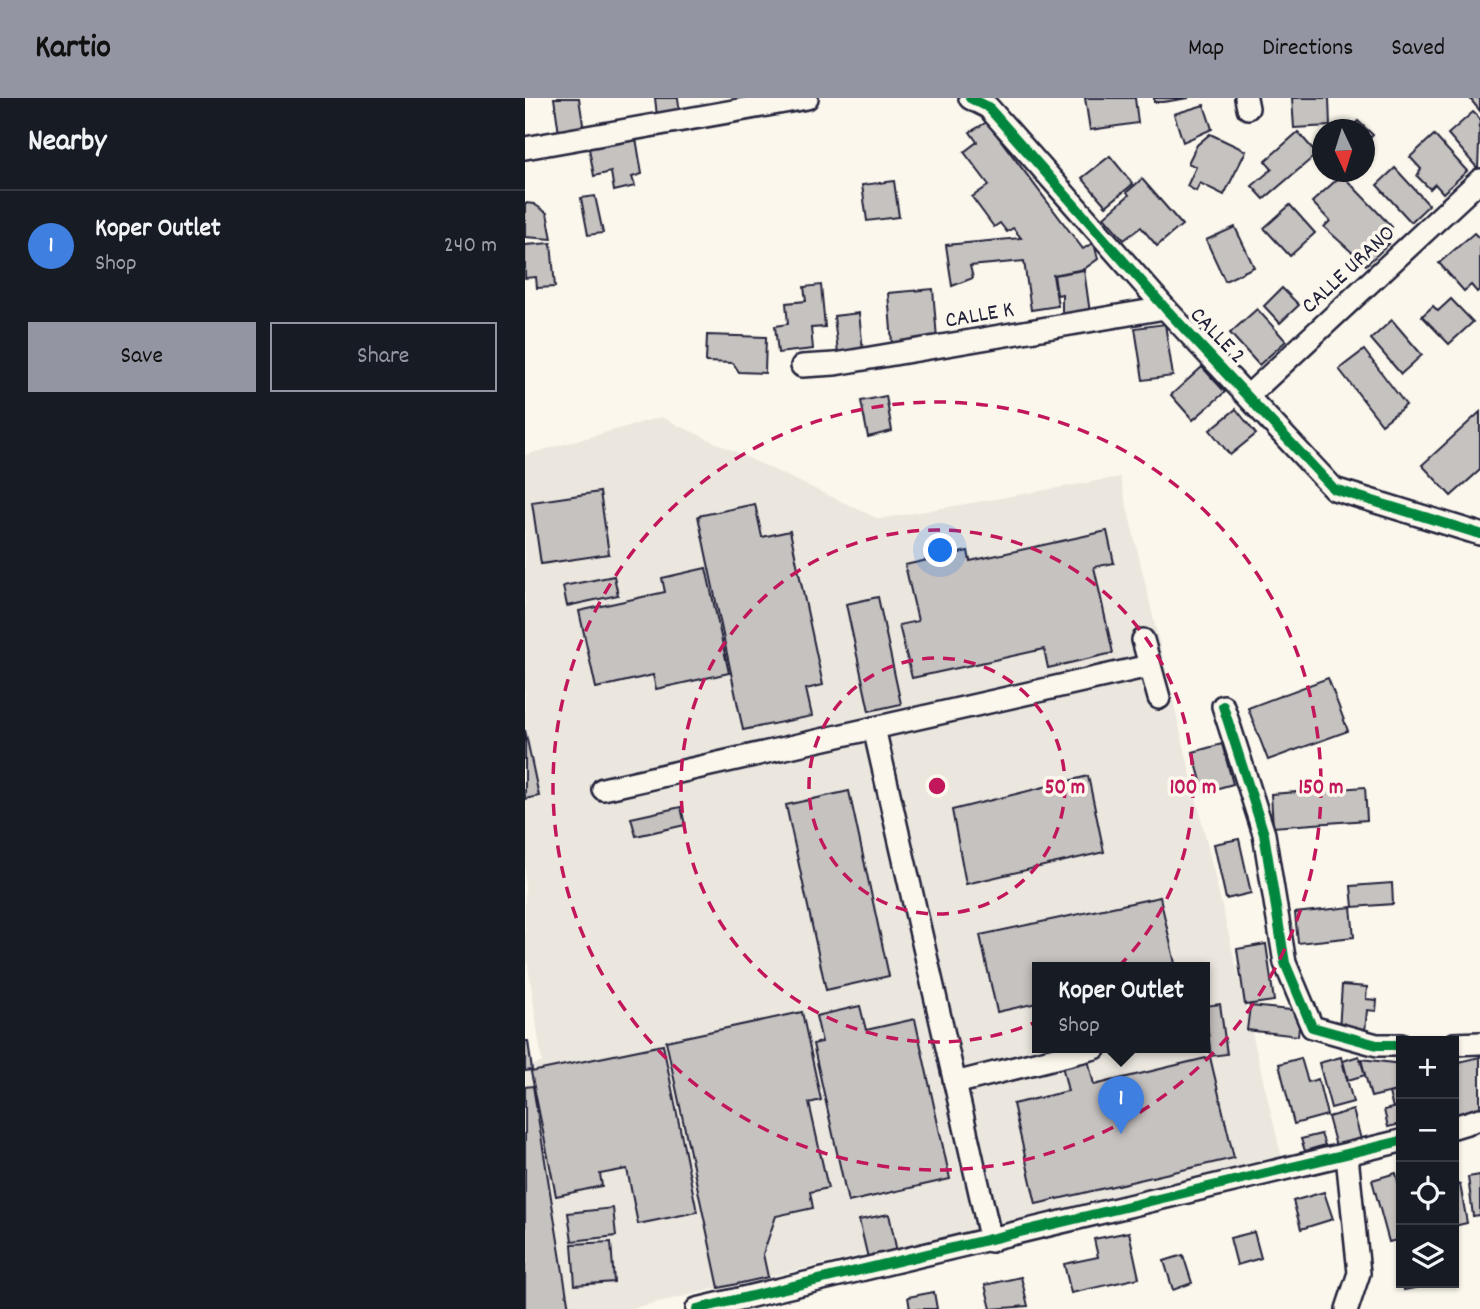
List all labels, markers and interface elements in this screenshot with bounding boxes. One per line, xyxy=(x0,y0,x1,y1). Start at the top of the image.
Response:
text: Kartio xyxy=(35,26,111,73)
text: Map xyxy=(1188,32,1224,66)
text: Directions xyxy=(1262,32,1353,66)
text: Saved xyxy=(1391,32,1445,66)
north arrow xyxy=(1312,119,1375,182)
text: Nearby xyxy=(28,122,106,165)
text: Koper Outlet xyxy=(95,211,221,248)
street label: CALLE URANO xyxy=(1295,218,1404,323)
text: 1 xyxy=(48,230,54,263)
text: 240 m xyxy=(444,230,497,263)
text: Shop xyxy=(95,248,137,281)
street label: CALLE K xyxy=(943,294,1016,339)
street label: CALLE 2 xyxy=(1181,300,1252,373)
button: Save xyxy=(28,322,256,392)
button: Share xyxy=(270,322,497,392)
your location xyxy=(923,533,957,567)
centre of rings xyxy=(925,774,949,798)
text: 50 m xyxy=(1045,774,1085,804)
text: 100 m xyxy=(1170,774,1216,804)
text: 150 m xyxy=(1298,774,1344,804)
popup xyxy=(1032,962,1210,1053)
text: Koper Outlet xyxy=(1058,973,1184,1010)
text: Shop xyxy=(1058,1010,1100,1043)
map controls xyxy=(1396,1036,1459,1288)
button: + xyxy=(1396,1036,1459,1099)
pin: 1 xyxy=(1098,1076,1144,1134)
button: − xyxy=(1396,1099,1459,1162)
button: locate xyxy=(1396,1162,1459,1225)
button: layers xyxy=(1396,1225,1459,1288)

